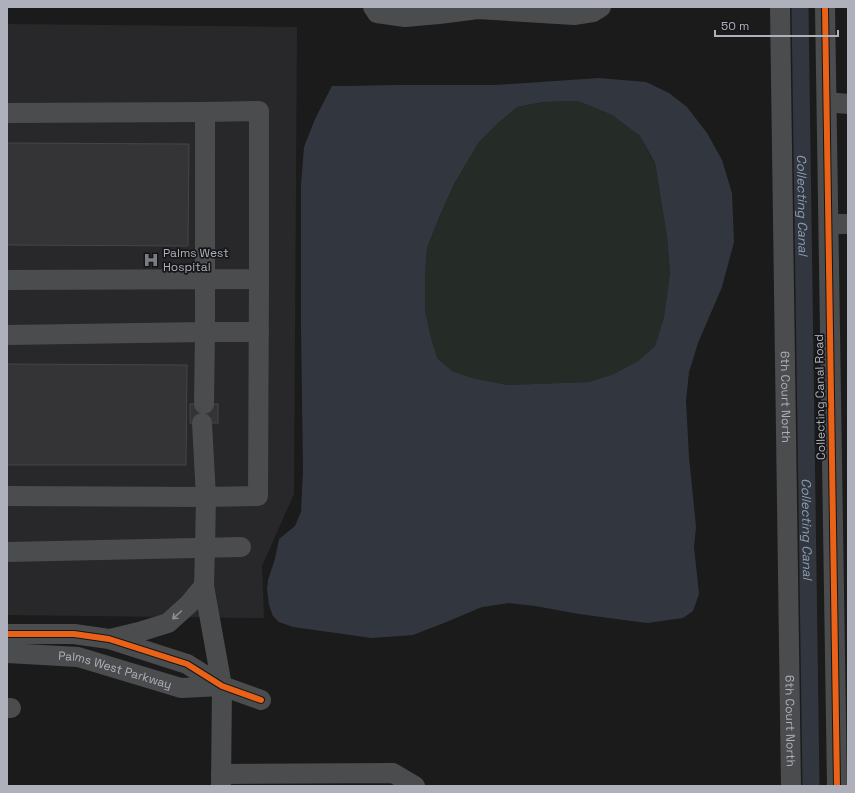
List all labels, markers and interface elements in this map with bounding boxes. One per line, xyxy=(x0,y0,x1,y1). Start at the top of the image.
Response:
scale bar xyxy=(715,12,838,38)
text: 50 m xyxy=(721,18,749,34)
water label: Collecting Canal xyxy=(794,154,812,258)
place label: Palms West Hospital xyxy=(163,245,229,275)
hospital icon: Palms West Hospital xyxy=(142,251,160,269)
street label: Collecting Canal Road xyxy=(811,334,829,460)
street label: 6th Court North xyxy=(777,351,794,443)
water label: Collecting Canal xyxy=(798,478,817,582)
one-way arrow xyxy=(172,610,182,619)
street label: Palms West Parkway xyxy=(58,648,174,693)
street label: 6th Court North xyxy=(781,675,799,767)

